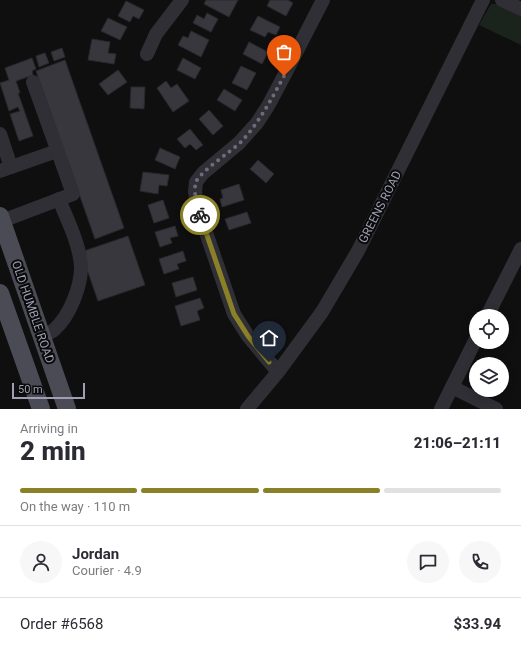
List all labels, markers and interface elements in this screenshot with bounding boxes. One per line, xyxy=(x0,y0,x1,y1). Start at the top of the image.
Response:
pin xyxy=(267,35,301,76)
icon: bag xyxy=(273,41,295,63)
street label: GREENS ROAD xyxy=(356,168,404,245)
courier xyxy=(180,195,220,235)
icon: bike xyxy=(189,204,211,226)
street label: OLD HUMBLE ROAD xyxy=(9,259,57,365)
map controls xyxy=(469,309,509,397)
button: locate xyxy=(469,309,509,349)
pin xyxy=(252,321,286,362)
icon: home xyxy=(258,327,280,349)
button: layers xyxy=(469,357,509,397)
scale bar xyxy=(12,381,85,400)
text: 50 m xyxy=(18,383,43,396)
text: Arriving in xyxy=(20,421,78,436)
text: 21:06–21:11 xyxy=(414,434,501,452)
text: 2 min xyxy=(20,436,86,466)
text: On the way · 110 m xyxy=(20,499,130,514)
button: person xyxy=(20,541,62,583)
button: chat xyxy=(407,541,449,583)
button: phone xyxy=(459,541,501,583)
text: Jordan xyxy=(72,545,119,563)
text: Courier · 4.9 xyxy=(72,563,142,578)
text: Order #6568 xyxy=(20,615,103,633)
text: $33.94 xyxy=(454,615,501,633)

